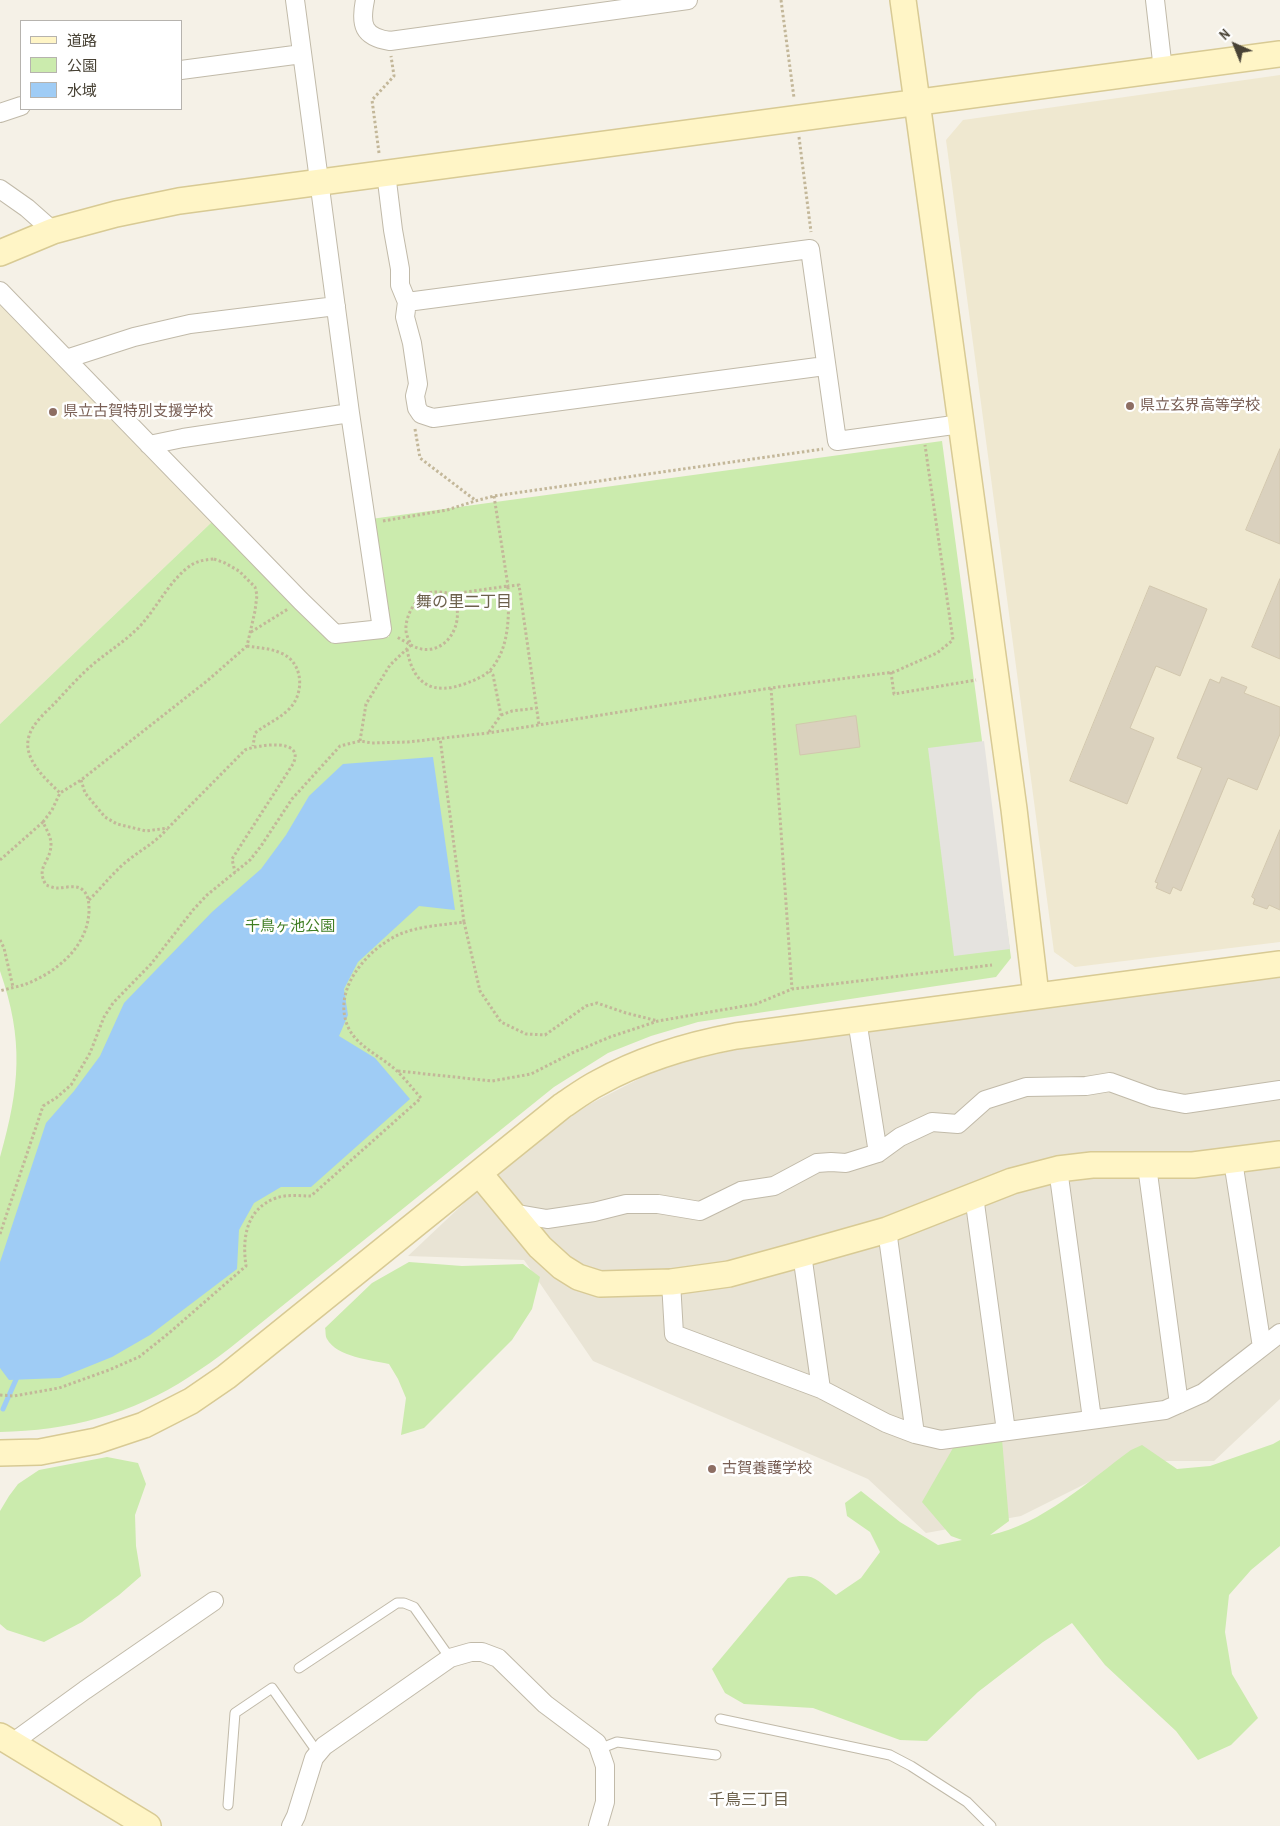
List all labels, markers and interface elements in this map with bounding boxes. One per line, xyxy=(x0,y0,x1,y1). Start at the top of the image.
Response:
legend xyxy=(20,20,182,110)
north arrow xyxy=(1210,20,1260,70)
text: N xyxy=(1215,25,1234,44)
text: 道路 xyxy=(67,30,97,51)
text: 公園 xyxy=(67,55,97,76)
text: 水域 xyxy=(67,80,97,101)
place label: 県立玄界高等学校 xyxy=(1140,397,1260,415)
marker: 県立玄界高等学校 xyxy=(1124,400,1136,412)
place label: 県立古賀特別支援学校 xyxy=(63,403,213,421)
marker: 県立古賀特別支援学校 xyxy=(47,406,59,418)
district label: 舞の里二丁目 xyxy=(416,593,512,613)
park label: 千鳥ヶ池公園 xyxy=(245,918,335,936)
place label: 古賀養護学校 xyxy=(722,1460,812,1478)
marker: 古賀養護学校 xyxy=(706,1463,718,1475)
district label: 千鳥三丁目 xyxy=(709,1791,789,1811)

